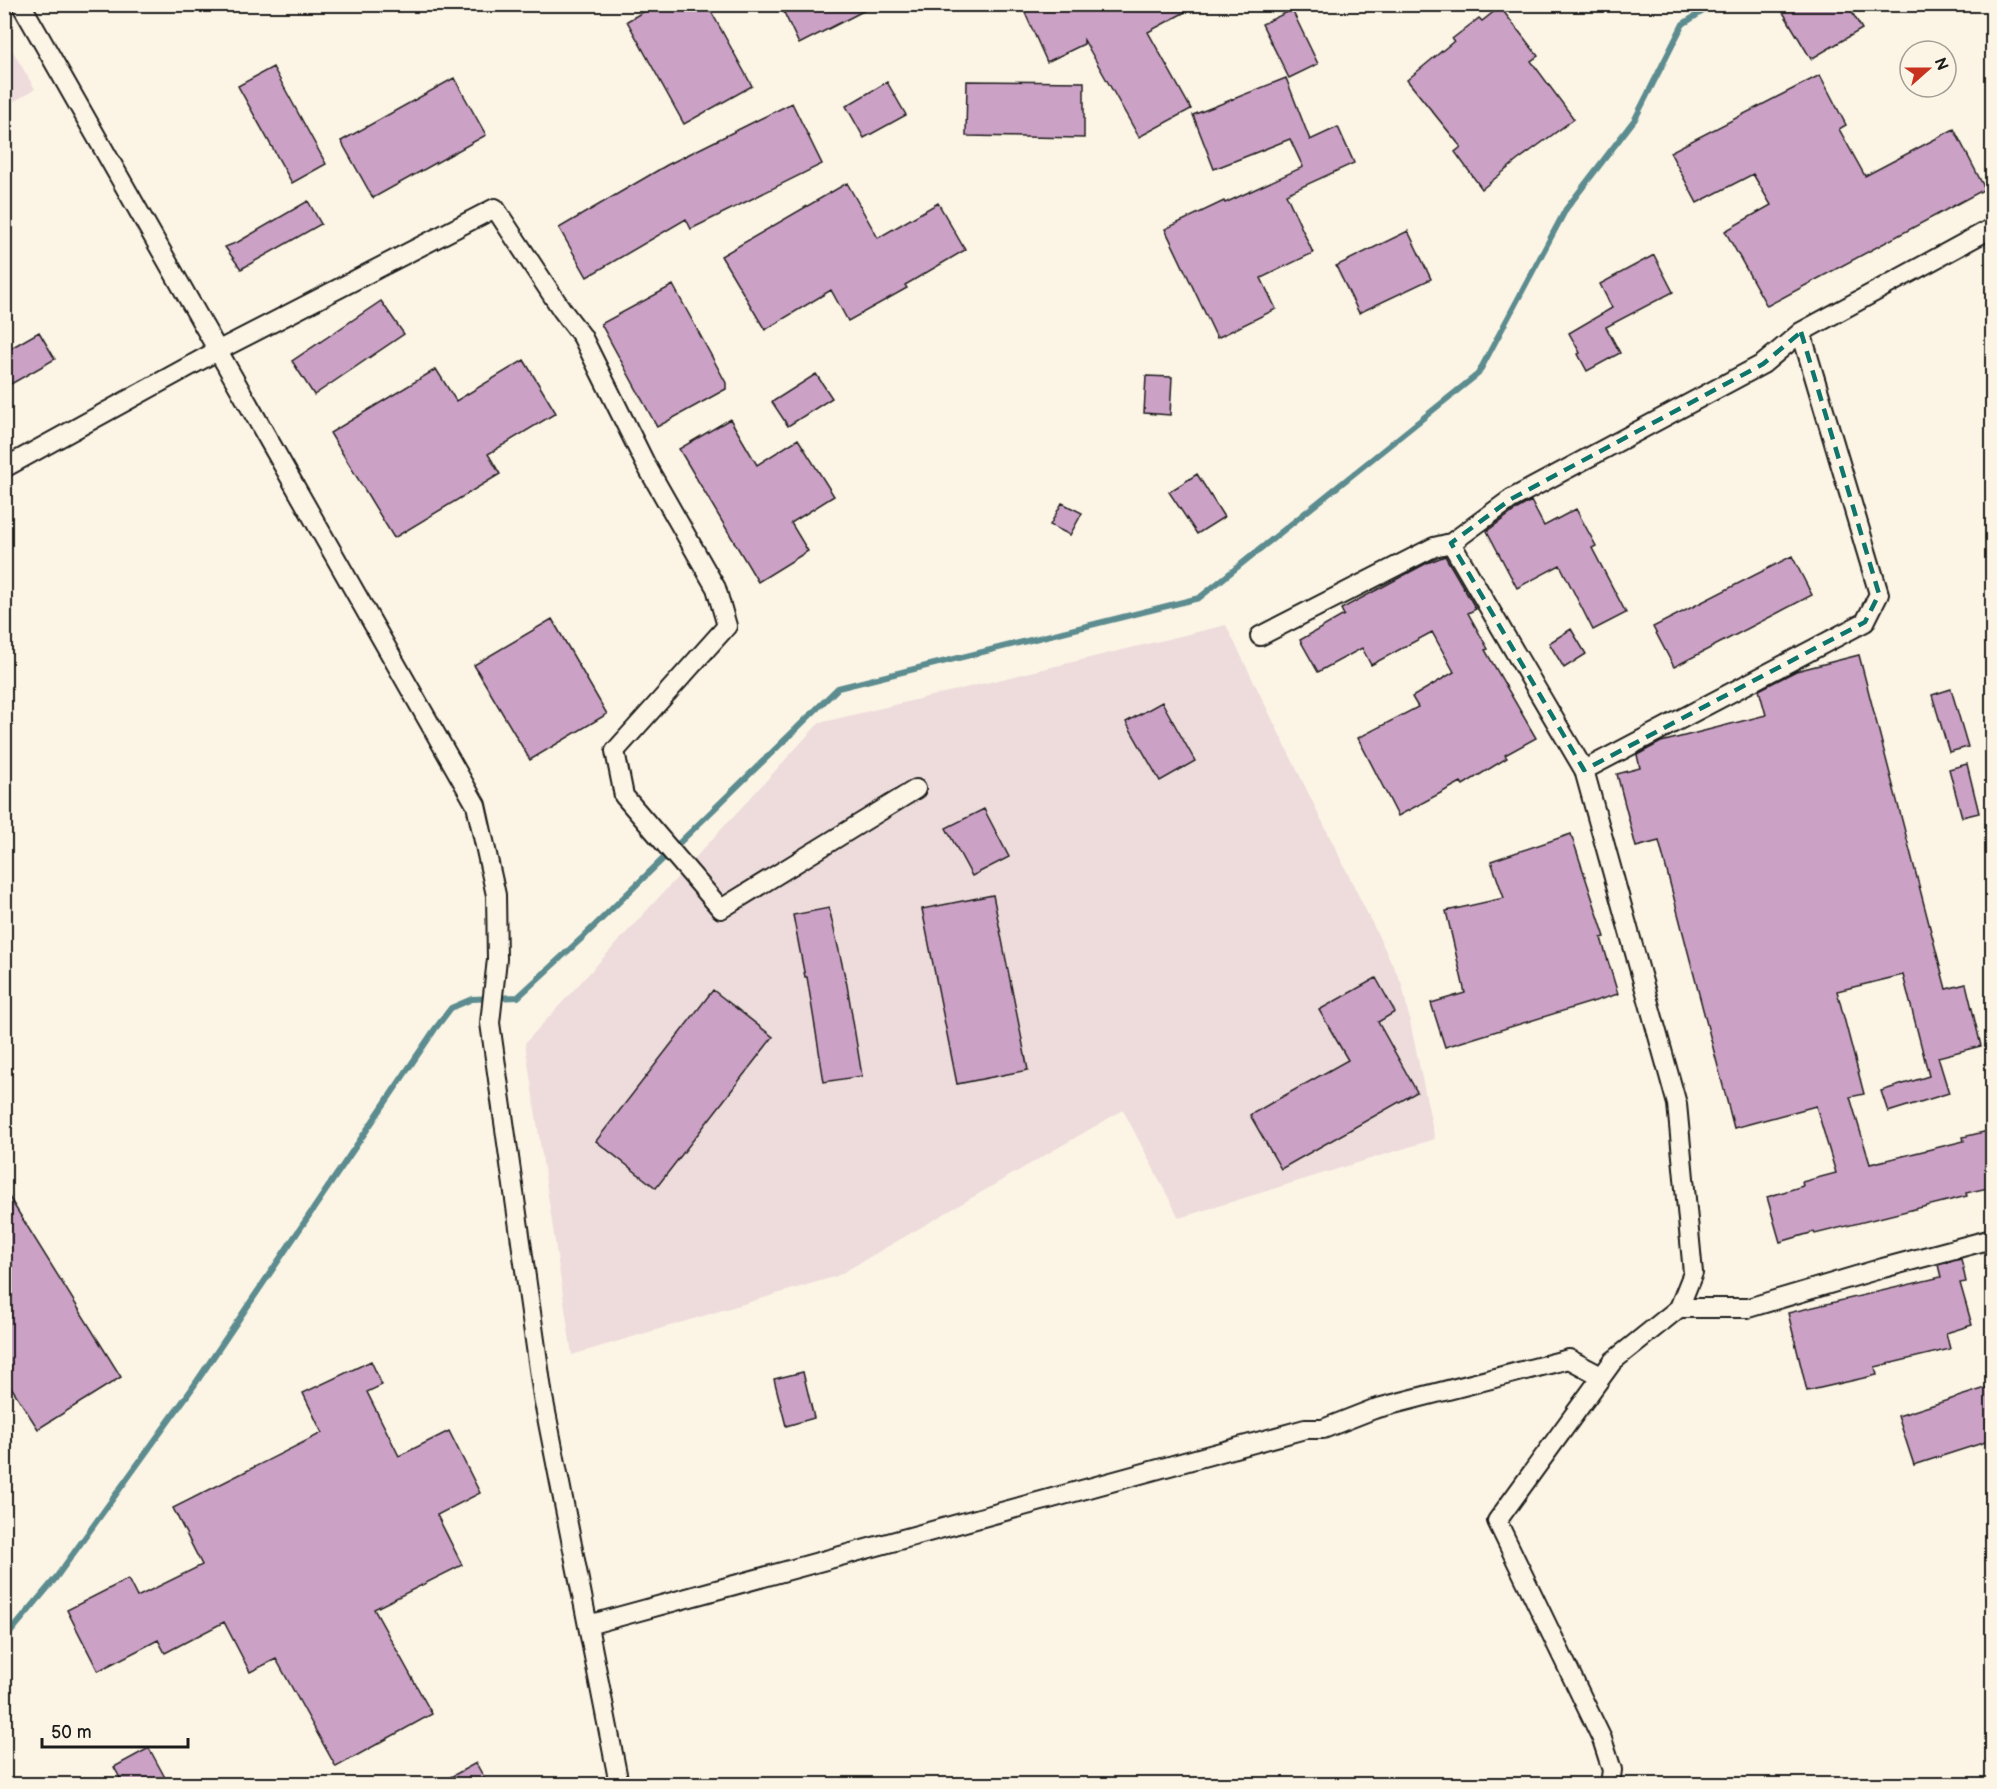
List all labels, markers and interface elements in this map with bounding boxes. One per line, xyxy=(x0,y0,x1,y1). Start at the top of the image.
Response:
north arrow xyxy=(1898,39,1958,99)
text: N xyxy=(1930,55,1952,73)
scale bar xyxy=(42,1711,188,1749)
text: 50 m xyxy=(51,1722,92,1743)

